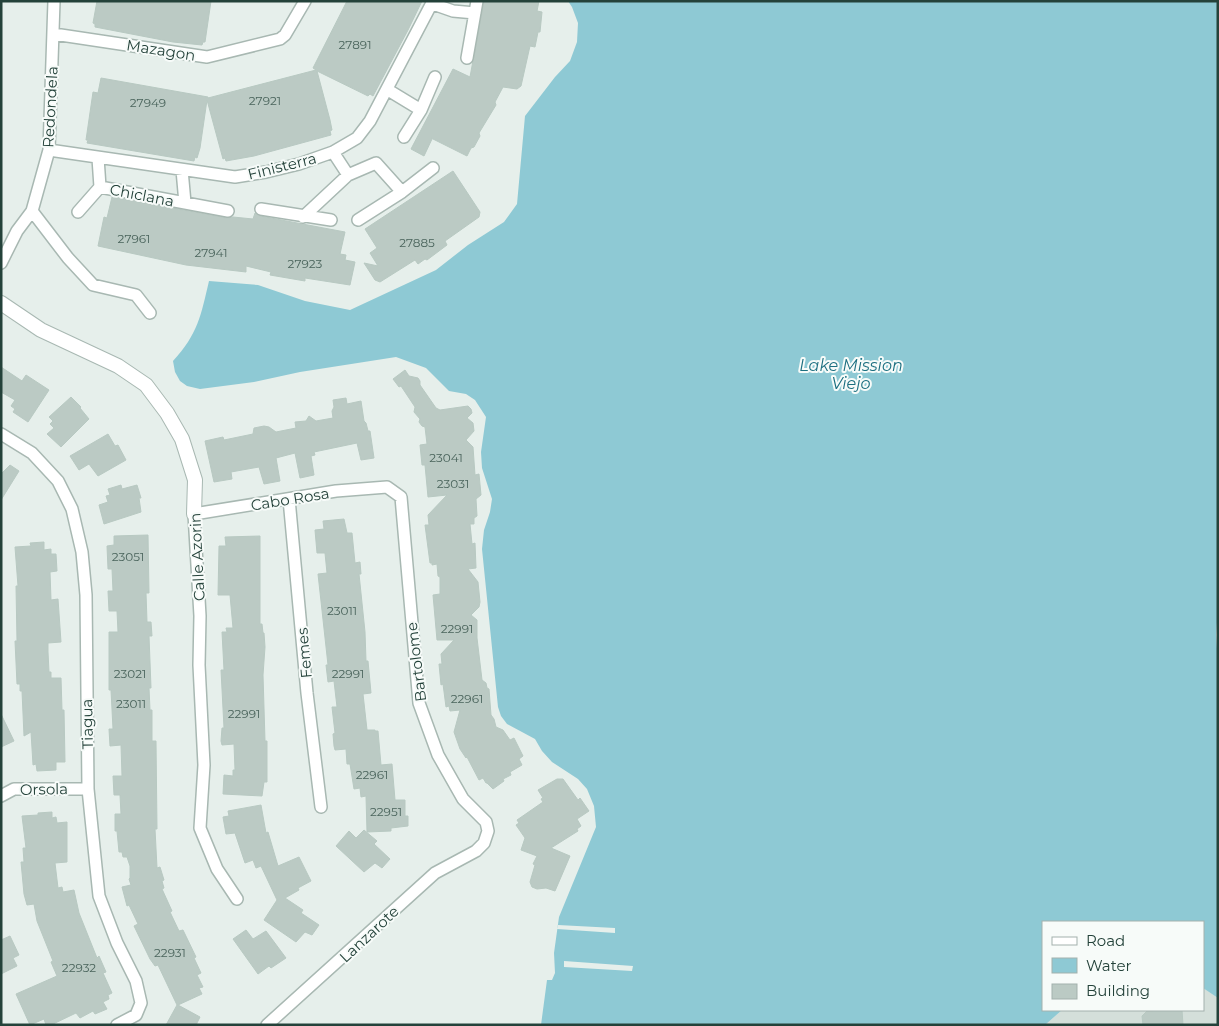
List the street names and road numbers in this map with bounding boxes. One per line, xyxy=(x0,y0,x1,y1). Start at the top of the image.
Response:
street label: Mazagon xyxy=(125,35,197,65)
street label: Redondela xyxy=(38,66,62,148)
street label: Finisterra xyxy=(246,148,318,184)
street label: Chiclana xyxy=(108,179,176,211)
street label: Cabo Rosa xyxy=(249,483,331,515)
street label: Calle Azorin xyxy=(185,512,209,602)
street label: Bartolome xyxy=(402,621,430,703)
street label: Femes xyxy=(292,627,316,679)
street label: Tiagua xyxy=(77,698,97,750)
street label: Orsola xyxy=(20,779,68,799)
street label: Lanzarote xyxy=(335,902,403,966)

